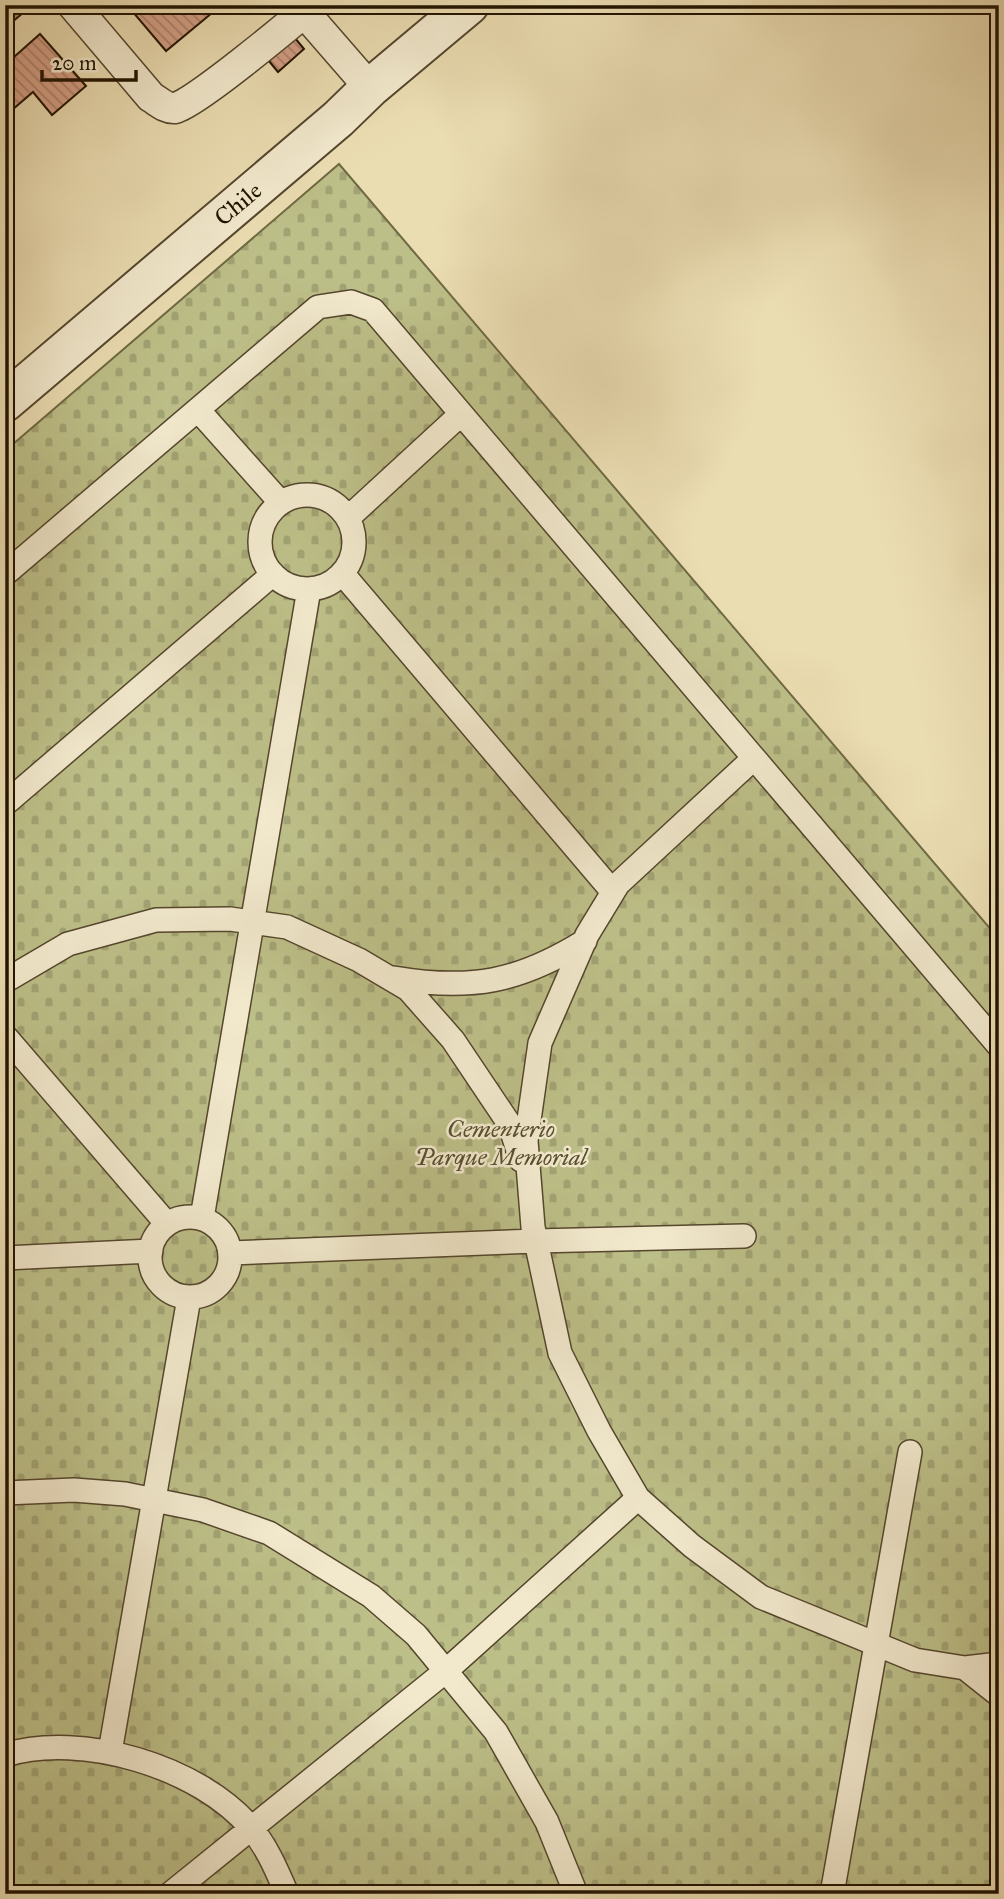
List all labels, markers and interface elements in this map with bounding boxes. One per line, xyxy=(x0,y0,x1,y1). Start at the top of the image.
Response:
scale bar xyxy=(42,38,136,82)
text: 20 m xyxy=(52,50,97,76)
street label: Chile xyxy=(208,176,268,232)
park label: Cementerio Parque Memorial xyxy=(415,1114,590,1172)

